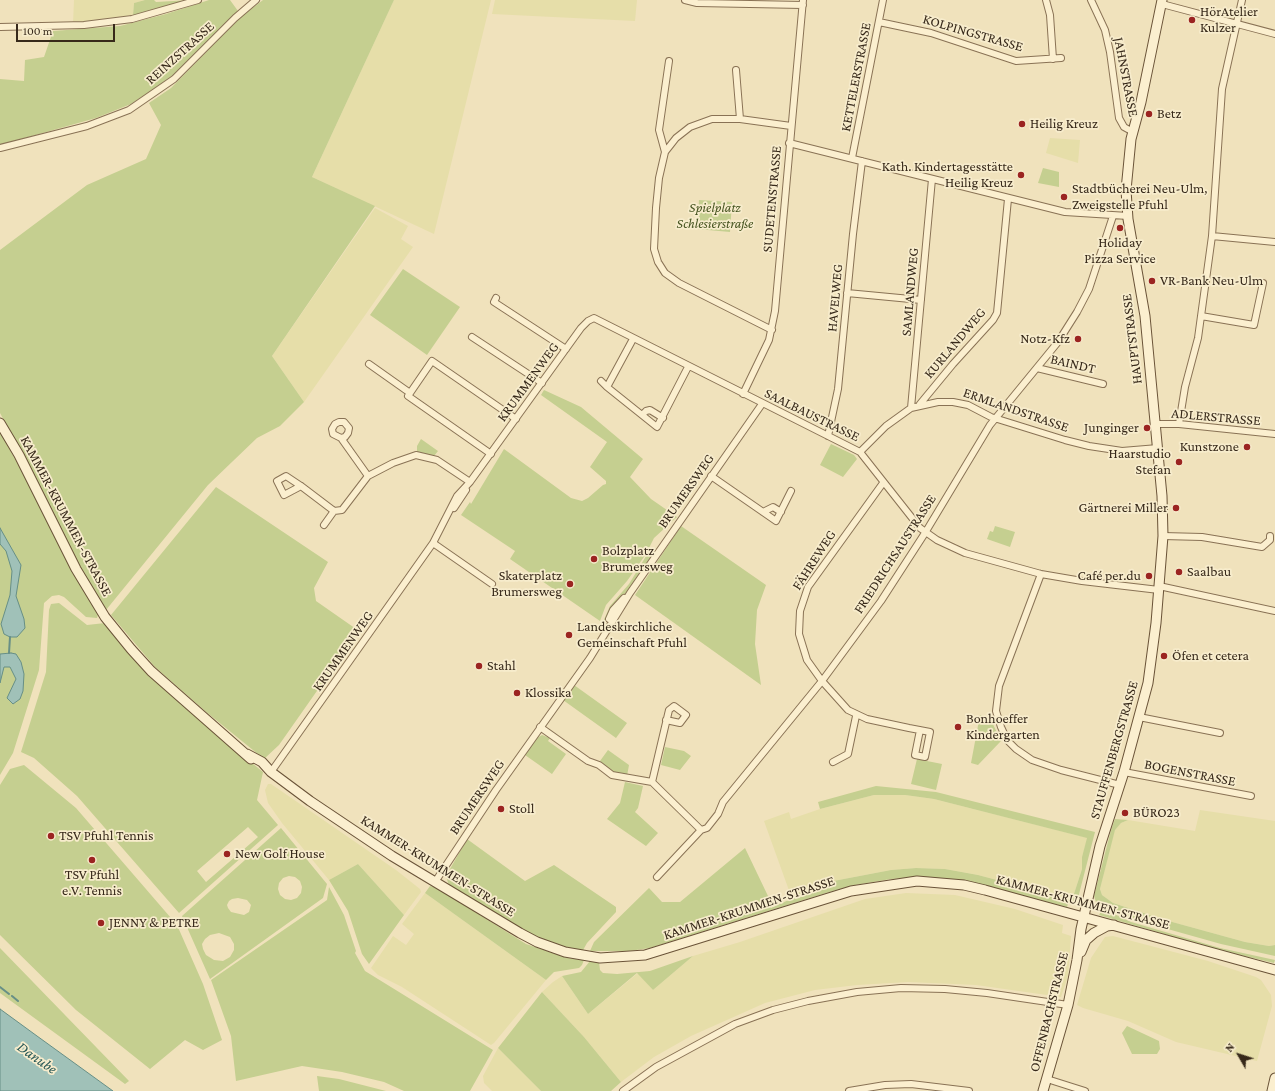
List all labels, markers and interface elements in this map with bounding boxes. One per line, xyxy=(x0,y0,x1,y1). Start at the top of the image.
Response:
place label: HörAtelier Kulzer xyxy=(1200,4,1258,36)
street label: KOLPINGSTRASSE xyxy=(921,11,1025,55)
marker: HörAtelier Kulzer xyxy=(1187,15,1197,25)
scale bar xyxy=(18,16,117,42)
street label: REINZSTRASSE xyxy=(142,18,218,88)
street label: KETTELERSTRASSE xyxy=(837,21,875,133)
text: 100 m xyxy=(23,24,52,38)
street label: JAHNSTRASSE xyxy=(1110,36,1142,118)
place label: Betz xyxy=(1157,106,1181,122)
marker: Betz xyxy=(1144,109,1154,119)
place label: Heilig Kreuz xyxy=(1030,116,1098,132)
marker: Heilig Kreuz xyxy=(1017,119,1027,129)
street label: SUDETENSTRASSE xyxy=(759,145,785,253)
place label: Kath. Kindertagesstätte Heilig Kreuz xyxy=(882,159,1013,192)
marker: Kath. Kindertagesstätte Heilig Kreuz xyxy=(1016,170,1026,180)
place label: Stadtbücherei Neu-Ulm, Zweigstelle Pfuhl xyxy=(1072,181,1208,214)
marker: Stadtbücherei Neu-Ulm, Zweigstelle Pfuhl xyxy=(1059,192,1069,202)
park label: Spielplatz Schlesierstraße xyxy=(677,200,753,232)
marker: Holiday Pizza Service xyxy=(1115,223,1125,233)
place label: Holiday Pizza Service xyxy=(1084,235,1156,268)
street label: SAMLANDWEG xyxy=(898,247,922,337)
street label: HAVELWEG xyxy=(824,263,846,333)
place label: VR-Bank Neu-Ulm xyxy=(1160,273,1263,289)
marker: VR-Bank Neu-Ulm xyxy=(1147,276,1157,286)
street label: HAUPTSTRASSE xyxy=(1118,293,1146,385)
street label: KURLANDWEG xyxy=(921,304,989,382)
place label: Notz-Kfz xyxy=(1020,331,1070,347)
marker: Notz-Kfz xyxy=(1073,334,1083,344)
street label: KRUMMENWEG xyxy=(494,339,562,425)
street label: BAINDT xyxy=(1049,351,1097,377)
street label: ERMLANDSTRASSE xyxy=(961,384,1071,436)
street label: SAALBAUSTRASSE xyxy=(762,385,862,445)
street label: ADLERSTRASSE xyxy=(1171,405,1261,429)
place label: Junginger xyxy=(1084,420,1139,436)
marker: Junginger xyxy=(1142,423,1152,433)
street label: KAMMER-KRUMMEN-STRASSE xyxy=(17,433,115,599)
place label: Kunstzone xyxy=(1180,439,1239,455)
marker: Kunstzone xyxy=(1242,442,1252,452)
place label: Haarstudio Stefan xyxy=(1108,446,1171,478)
street label: BRUMERSWEG xyxy=(654,451,718,531)
marker: Haarstudio Stefan xyxy=(1174,457,1184,467)
street label: FRIEDRICHSAUSTRASSE xyxy=(850,491,940,617)
place label: Gärtnerei Miller xyxy=(1078,500,1168,516)
marker: Gärtnerei Miller xyxy=(1171,503,1181,513)
street label: FÄHREWEG xyxy=(788,527,840,593)
place label: Bolzplatz Brumersweg xyxy=(602,543,673,576)
marker: Bolzplatz Brumersweg xyxy=(589,554,599,564)
place label: Saalbau xyxy=(1187,564,1231,580)
marker: Saalbau xyxy=(1174,567,1184,577)
place label: Skaterplatz Brumersweg xyxy=(491,568,562,600)
place label: Café per.du xyxy=(1077,568,1141,584)
marker: Café per.du xyxy=(1144,571,1154,581)
marker: Skaterplatz Brumersweg xyxy=(565,579,575,589)
street label: KRUMMENWEG xyxy=(309,608,377,694)
place label: Landeskirchliche Gemeinschaft Pfuhl xyxy=(577,619,687,652)
marker: Landeskirchliche Gemeinschaft Pfuhl xyxy=(564,630,574,640)
place label: Öfen et cetera xyxy=(1172,648,1249,664)
marker: Öfen et cetera xyxy=(1159,651,1169,661)
place label: Stahl xyxy=(487,658,516,674)
marker: Stahl xyxy=(474,661,484,671)
street label: STAUFFENBERGSTRASSE xyxy=(1086,679,1142,821)
place label: Klossika xyxy=(525,685,571,701)
marker: Klossika xyxy=(512,688,522,698)
place label: Bonhoeffer Kindergarten xyxy=(966,711,1040,744)
marker: Bonhoeffer Kindergarten xyxy=(953,722,963,732)
street label: BRUMERSWEG xyxy=(446,756,508,838)
street label: BOGENSTRASSE xyxy=(1143,756,1237,790)
place label: Stoll xyxy=(509,801,534,817)
marker: Stoll xyxy=(496,804,506,814)
place label: BÜRO23 xyxy=(1133,805,1180,821)
marker: BÜRO23 xyxy=(1120,808,1130,818)
street label: KAMMER-KRUMMEN-STRASSE xyxy=(358,811,518,921)
place label: TSV Pfuhl Tennis xyxy=(59,828,153,844)
marker: TSV Pfuhl Tennis xyxy=(46,831,56,841)
place label: New Golf House xyxy=(235,846,325,862)
marker: New Golf House xyxy=(222,849,232,859)
marker: TSV Pfuhl e.V. Tennis xyxy=(87,855,97,865)
place label: TSV Pfuhl e.V. Tennis xyxy=(62,867,122,900)
street label: KAMMER-KRUMMEN-STRASSE xyxy=(994,871,1172,933)
street label: KAMMER-KRUMMEN-STRASSE xyxy=(661,872,837,944)
place label: JENNY & PETRE xyxy=(109,915,199,931)
marker: JENNY & PETRE xyxy=(96,918,106,928)
street label: OFFENBACHSTRASSE xyxy=(1026,950,1072,1074)
north arrow xyxy=(1219,1035,1259,1075)
water label: Danube xyxy=(14,1038,60,1078)
text: N xyxy=(1223,1041,1237,1054)

